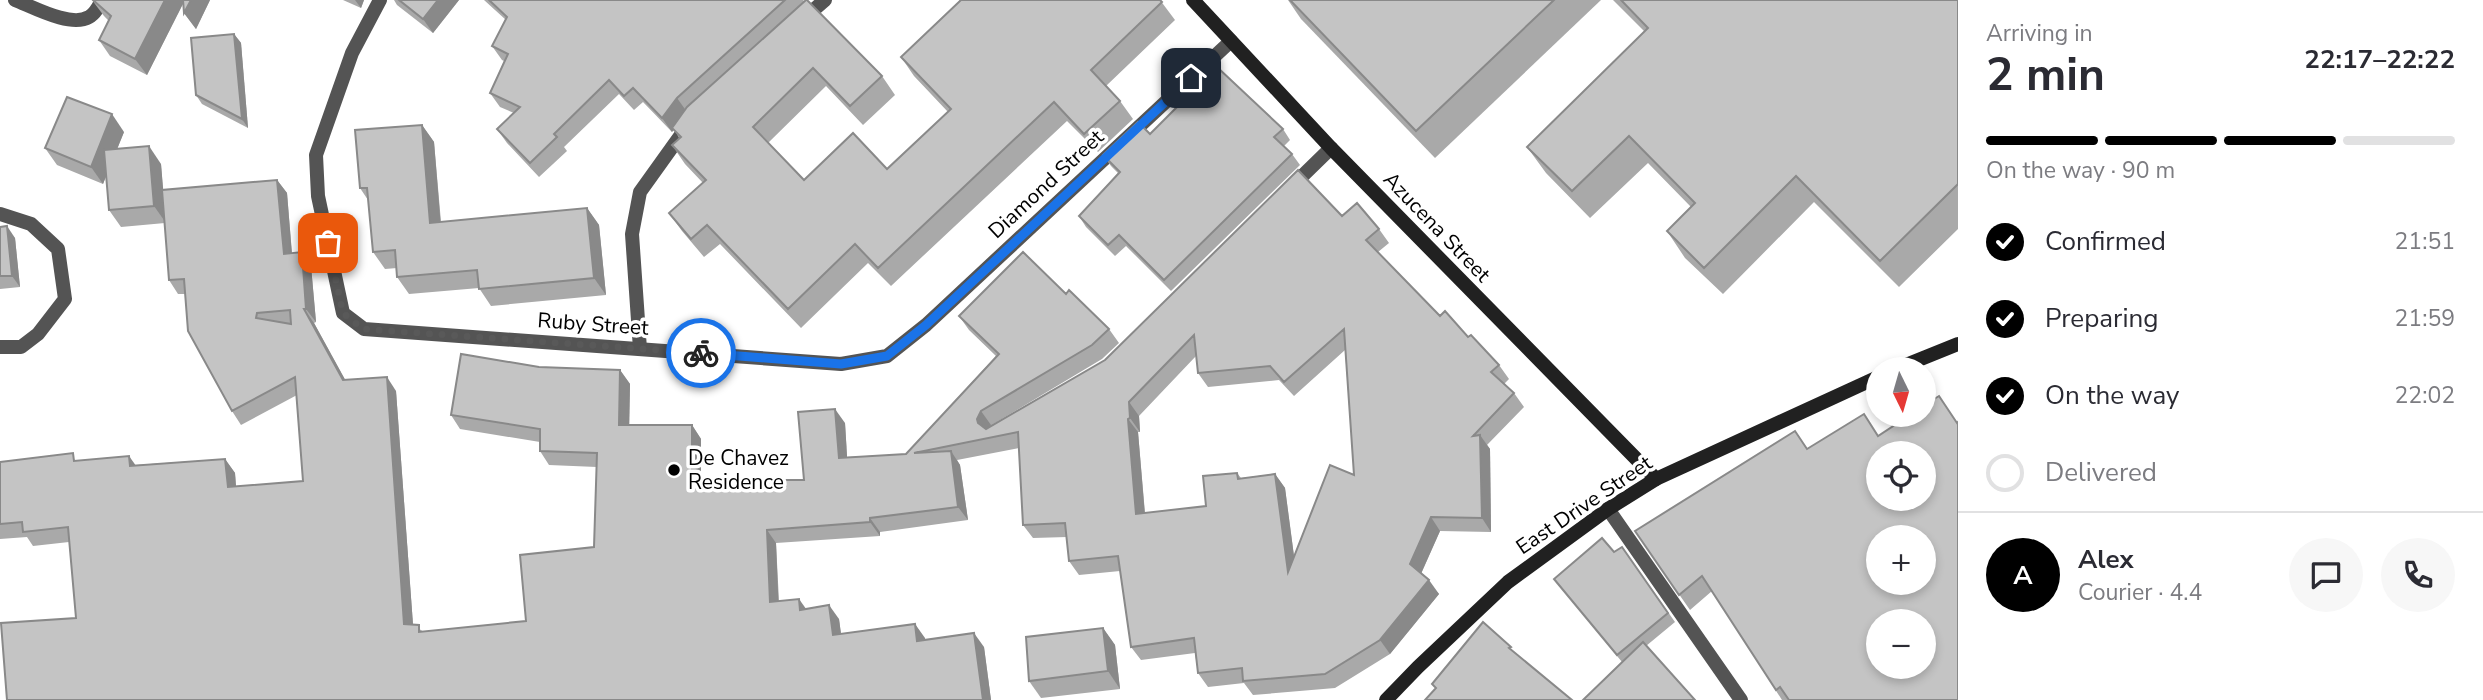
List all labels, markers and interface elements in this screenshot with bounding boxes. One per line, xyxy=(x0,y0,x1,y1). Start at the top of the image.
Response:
text: Arriving in xyxy=(1986,18,2093,49)
text: 22:17–22:22 xyxy=(2304,42,2455,77)
text: 2 min xyxy=(1986,43,2105,106)
pin xyxy=(1161,48,1221,108)
icon: home xyxy=(1172,59,1210,97)
street label: Diamond Street xyxy=(982,123,1110,245)
text: On the way · 90 m xyxy=(1986,155,2175,186)
street label: Azucena Street xyxy=(1377,166,1497,289)
pin xyxy=(298,213,358,273)
icon: check xyxy=(1986,223,2024,261)
icon: bag xyxy=(309,224,347,262)
text: Confirmed xyxy=(2045,224,2166,259)
text: 21:51 xyxy=(2395,226,2455,257)
icon: check xyxy=(1986,300,2024,338)
text: Preparing xyxy=(2045,301,2158,336)
text: 21:59 xyxy=(2395,303,2455,334)
street label: Ruby Street xyxy=(536,306,650,342)
courier xyxy=(666,318,736,388)
icon: bike xyxy=(682,334,720,372)
north arrow xyxy=(1866,357,1936,427)
map controls xyxy=(1866,357,1936,679)
icon: check xyxy=(1986,377,2024,415)
text: On the way xyxy=(2045,378,2179,413)
text: 22:02 xyxy=(2395,380,2455,411)
button: locate xyxy=(1866,441,1936,511)
place label: De Chavez Residence xyxy=(688,444,789,496)
street label: East Drive Street xyxy=(1510,449,1658,561)
text: Delivered xyxy=(2045,455,2157,490)
marker: De Chavez Residence xyxy=(666,462,682,478)
button: + xyxy=(1866,525,1936,595)
button: chat xyxy=(2289,538,2363,612)
button: phone xyxy=(2381,538,2455,612)
text: Alex xyxy=(2078,542,2134,577)
text: A xyxy=(2013,558,2033,593)
text: Courier · 4.4 xyxy=(2078,577,2202,608)
button: − xyxy=(1866,609,1936,679)

